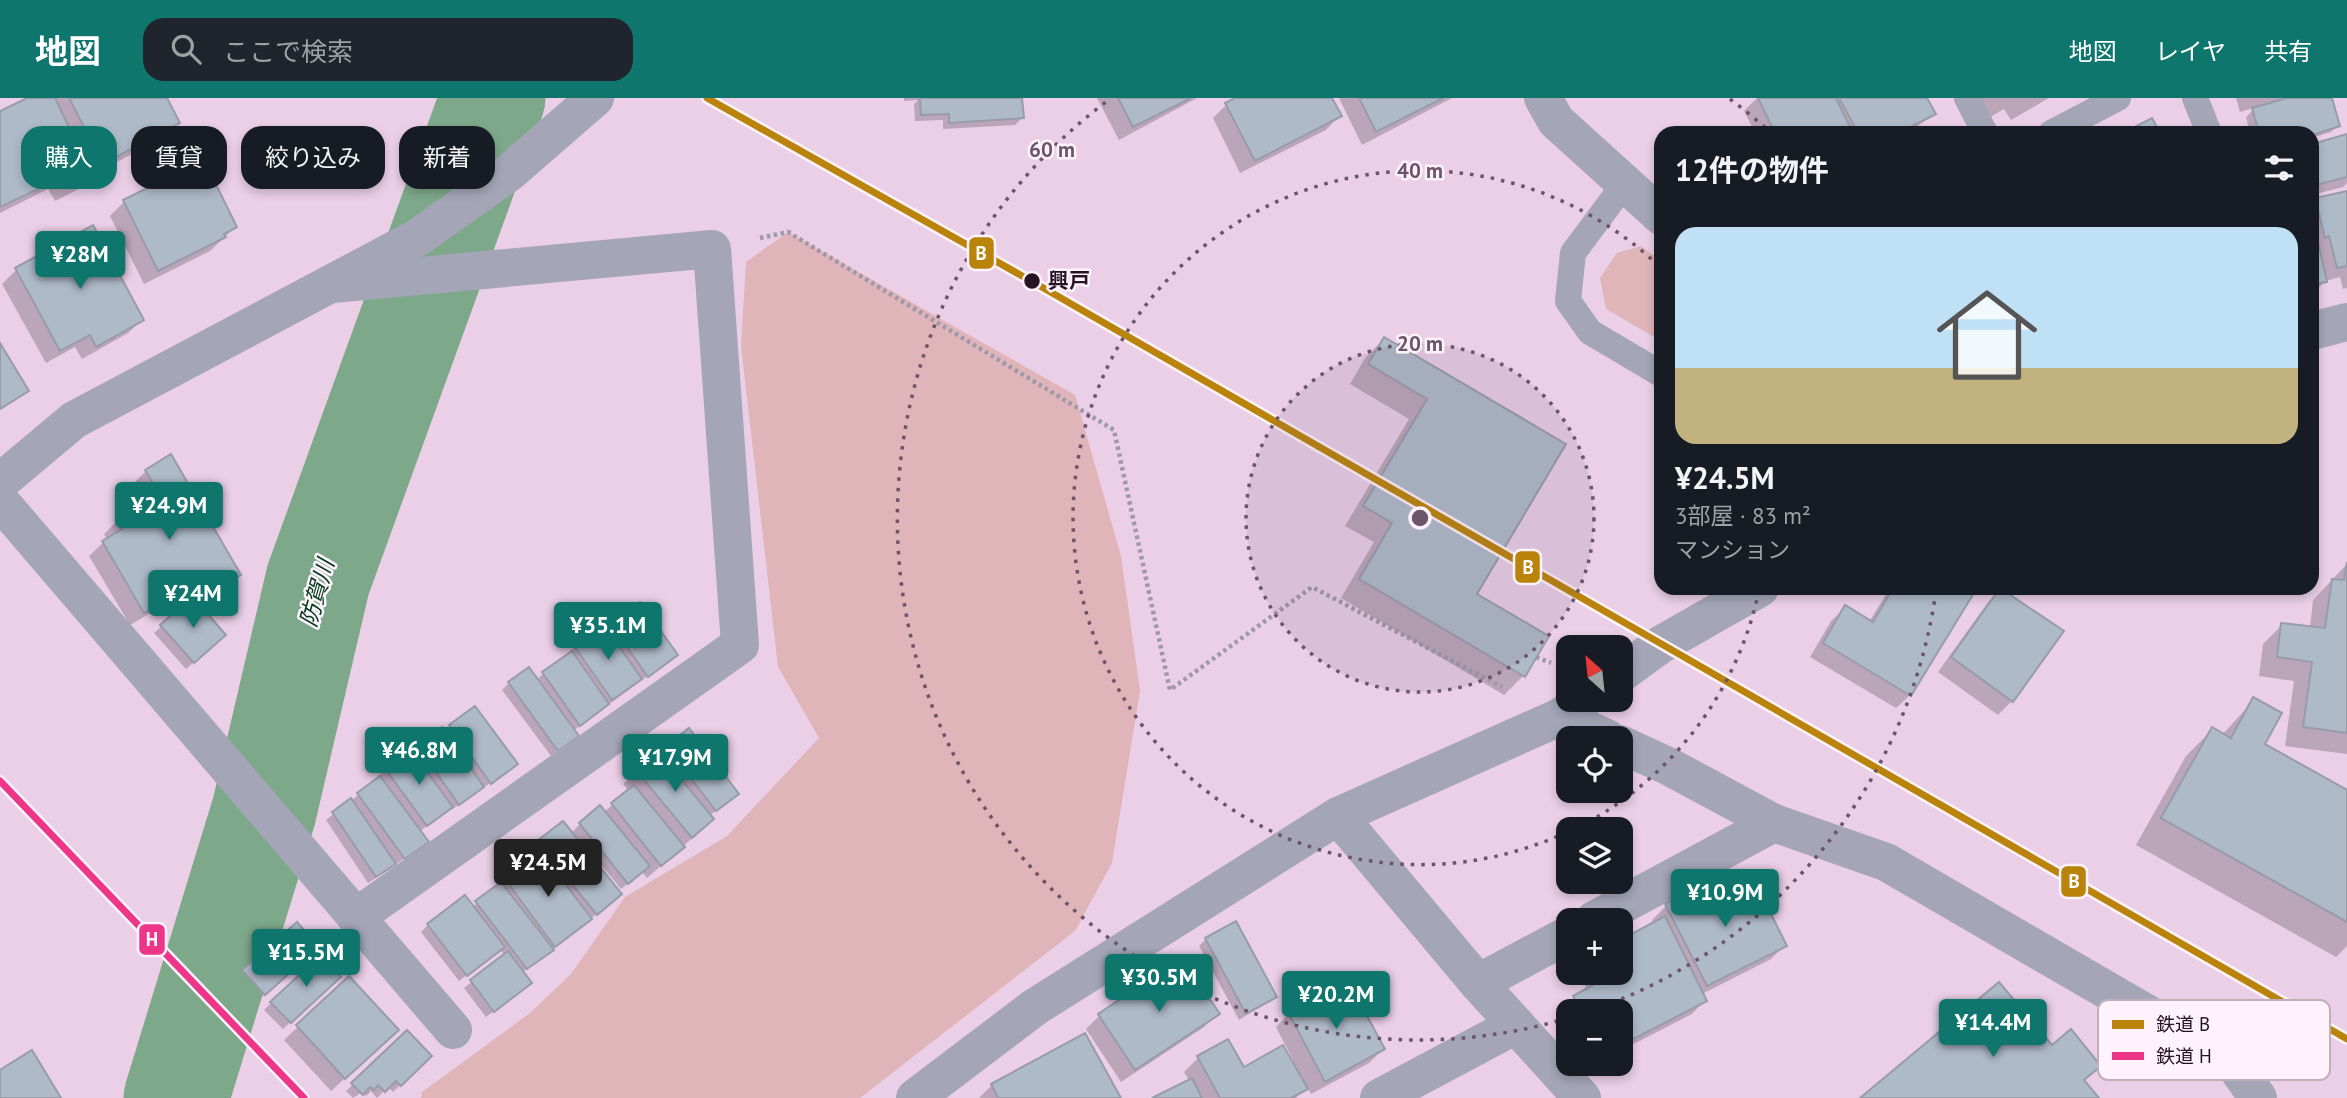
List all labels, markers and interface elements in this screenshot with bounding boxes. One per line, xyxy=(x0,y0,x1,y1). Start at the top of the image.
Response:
search box xyxy=(143,18,633,81)
text: 地図 xyxy=(35,29,101,72)
icon: search xyxy=(167,30,205,68)
text: ここで検索 xyxy=(223,35,353,68)
text: 地図 xyxy=(2069,36,2117,67)
text: レイヤ xyxy=(2155,36,2226,67)
text: 共有 xyxy=(2264,36,2312,67)
chip: 購入 xyxy=(21,126,117,189)
chip: 賃貸 xyxy=(131,126,227,189)
chip: 絞り込み xyxy=(241,126,385,189)
chip: 新着 xyxy=(399,126,495,189)
text: 60 m xyxy=(1029,136,1075,163)
icon: filters xyxy=(2260,149,2298,187)
text: 12件の物件 xyxy=(1675,150,1829,189)
text: 40 m xyxy=(1397,157,1443,184)
pin: ¥28M xyxy=(39,232,121,291)
line badge: B xyxy=(968,236,995,270)
text: ¥28M xyxy=(51,239,109,268)
text: B xyxy=(975,241,987,265)
place label: 興戸 xyxy=(1048,267,1090,294)
marker: 興戸 xyxy=(1022,271,1042,291)
icon: home xyxy=(1924,272,2050,398)
text: 20 m xyxy=(1397,330,1443,357)
text: ¥24.5M xyxy=(1675,458,1774,497)
pin: ¥24.9M xyxy=(112,482,226,542)
text: ¥24.9M xyxy=(131,490,207,519)
text: 3部屋 · 83 m² xyxy=(1675,501,1811,530)
centre of rings xyxy=(1408,506,1432,530)
text: マンション xyxy=(1675,535,1790,564)
line badge: B xyxy=(1514,550,1541,584)
water label: 防賀川 xyxy=(293,553,341,630)
text: B xyxy=(1522,555,1534,579)
pin: ¥24M xyxy=(152,570,234,630)
text: ¥24M xyxy=(164,578,222,607)
pin: ¥35.1M xyxy=(551,602,665,662)
text: ¥35.1M xyxy=(570,610,646,639)
north arrow xyxy=(1556,635,1633,712)
map controls xyxy=(1556,635,1633,1076)
button: locate xyxy=(1556,726,1633,803)
pin: ¥46.8M xyxy=(362,728,476,787)
pin: ¥17.9M xyxy=(618,734,732,794)
text: ¥46.8M xyxy=(381,735,457,764)
text: ¥17.9M xyxy=(638,742,712,771)
button: layers xyxy=(1556,817,1633,894)
pin: ¥24.5M xyxy=(491,840,605,899)
text: ¥24.5M xyxy=(510,847,586,876)
line badge: B xyxy=(2060,865,2087,898)
text: B xyxy=(2068,869,2080,893)
pin: ¥10.9M xyxy=(1668,870,1782,929)
text: ¥10.9M xyxy=(1687,877,1763,906)
button: + xyxy=(1556,908,1633,985)
line badge: H xyxy=(138,923,166,956)
text: H xyxy=(146,927,158,951)
pin: ¥15.5M xyxy=(249,930,363,989)
text: ¥15.5M xyxy=(268,937,344,966)
pin: ¥30.5M xyxy=(1102,954,1216,1014)
text: ¥30.5M xyxy=(1121,962,1197,991)
pin: ¥20.2M xyxy=(1279,972,1393,1031)
text: ¥20.2M xyxy=(1298,979,1374,1008)
button: − xyxy=(1556,999,1633,1076)
pin: ¥14.4M xyxy=(1936,1000,2050,1059)
legend xyxy=(2098,1000,2330,1080)
text: ¥14.4M xyxy=(1955,1007,2031,1036)
text: 鉄道 B xyxy=(2156,1012,2210,1036)
text: 鉄道 H xyxy=(2156,1044,2212,1068)

